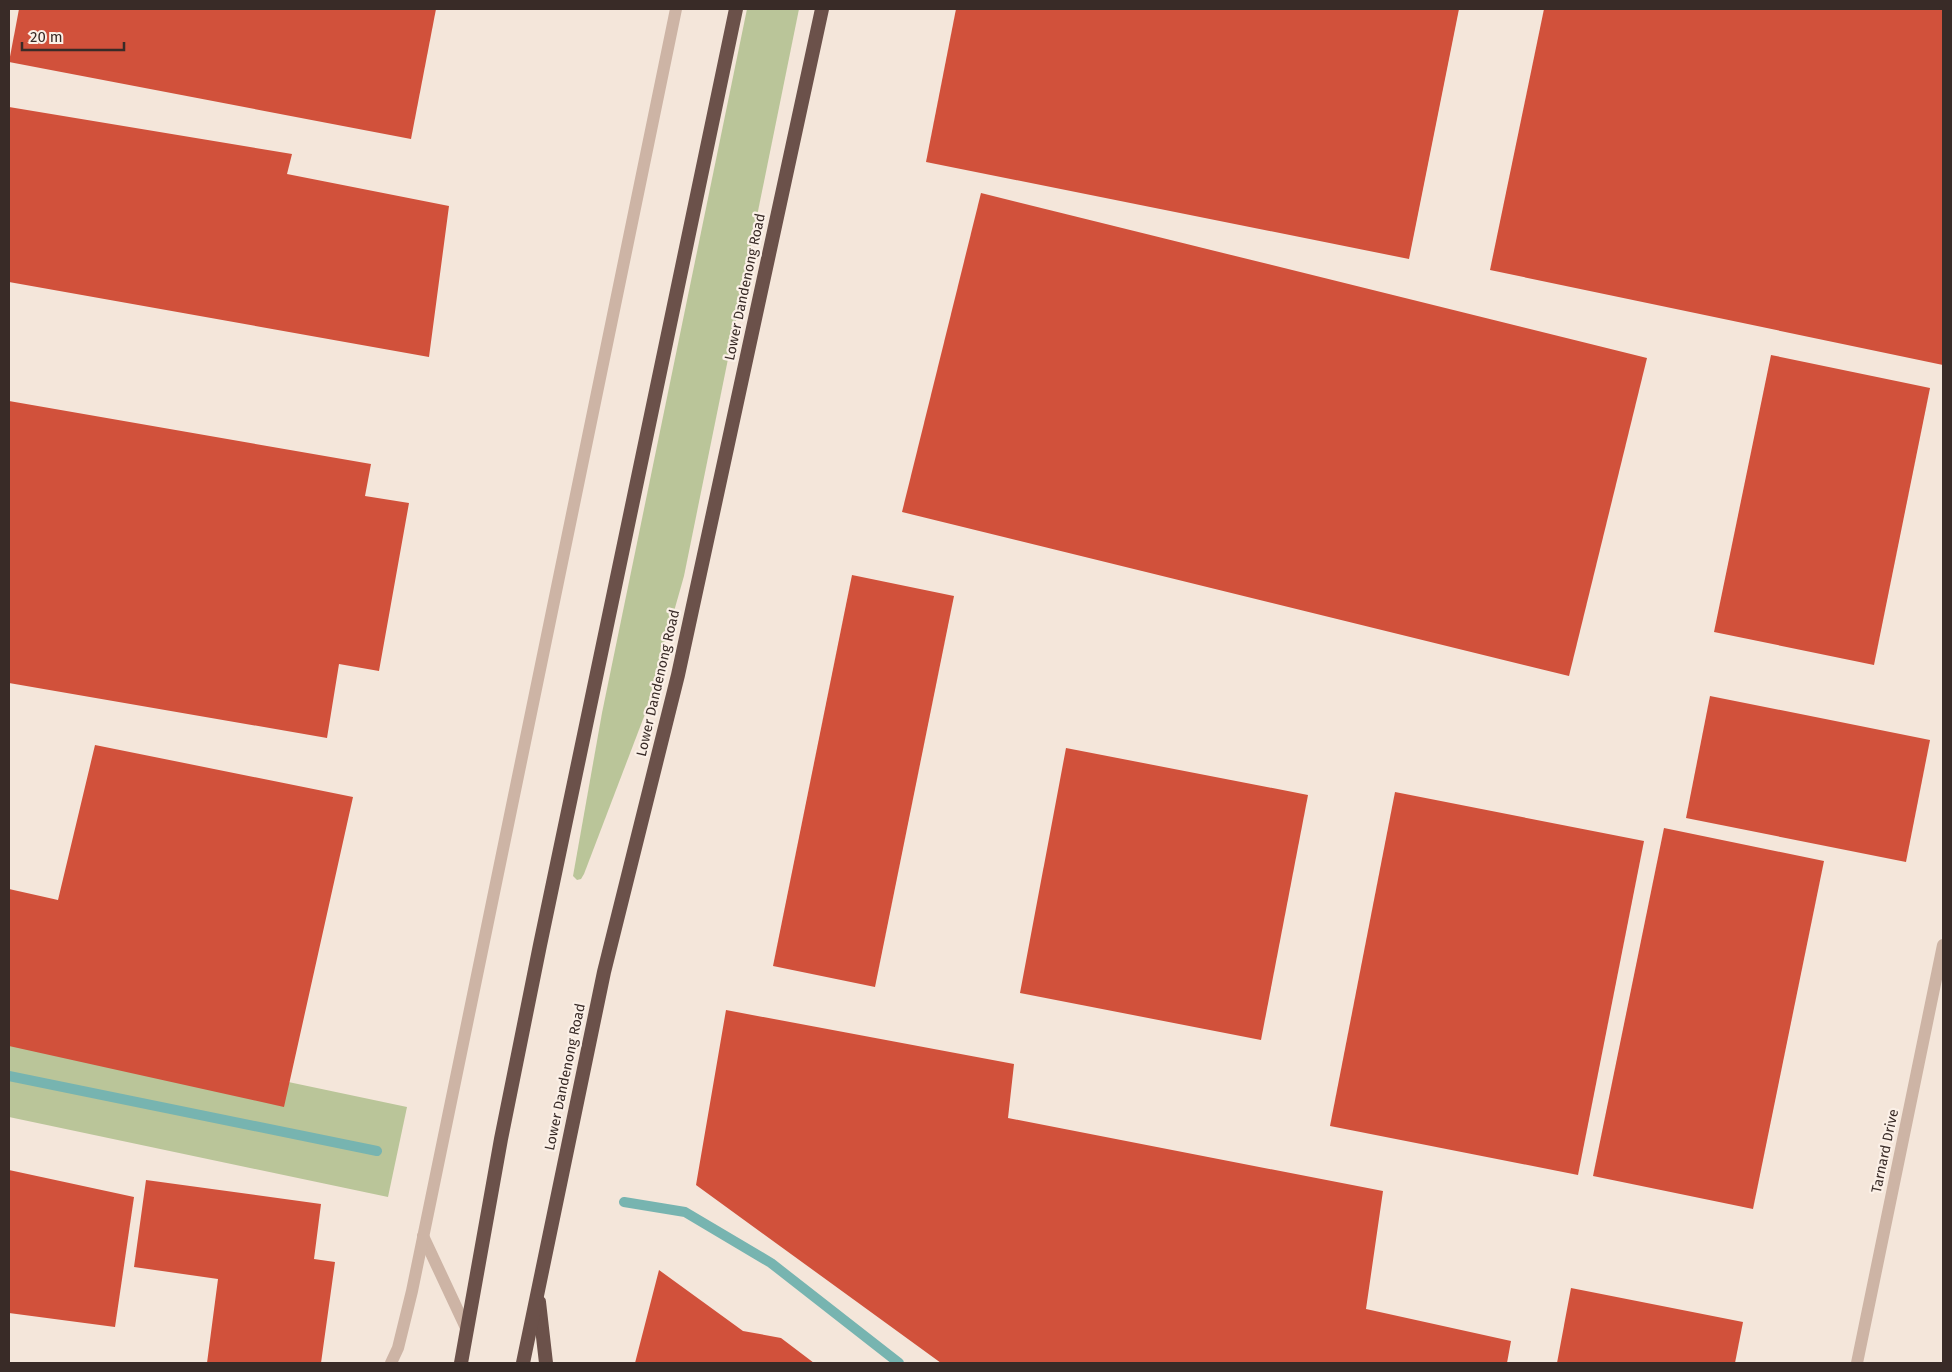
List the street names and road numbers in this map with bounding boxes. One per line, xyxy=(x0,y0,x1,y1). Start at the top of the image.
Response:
street label: Lower Dandenong Road xyxy=(721,212,769,362)
street label: Lower Dandenong Road xyxy=(633,608,683,758)
street label: Lower Dandenong Road xyxy=(541,1002,589,1152)
street label: Tarnard Drive xyxy=(1868,1108,1902,1194)

